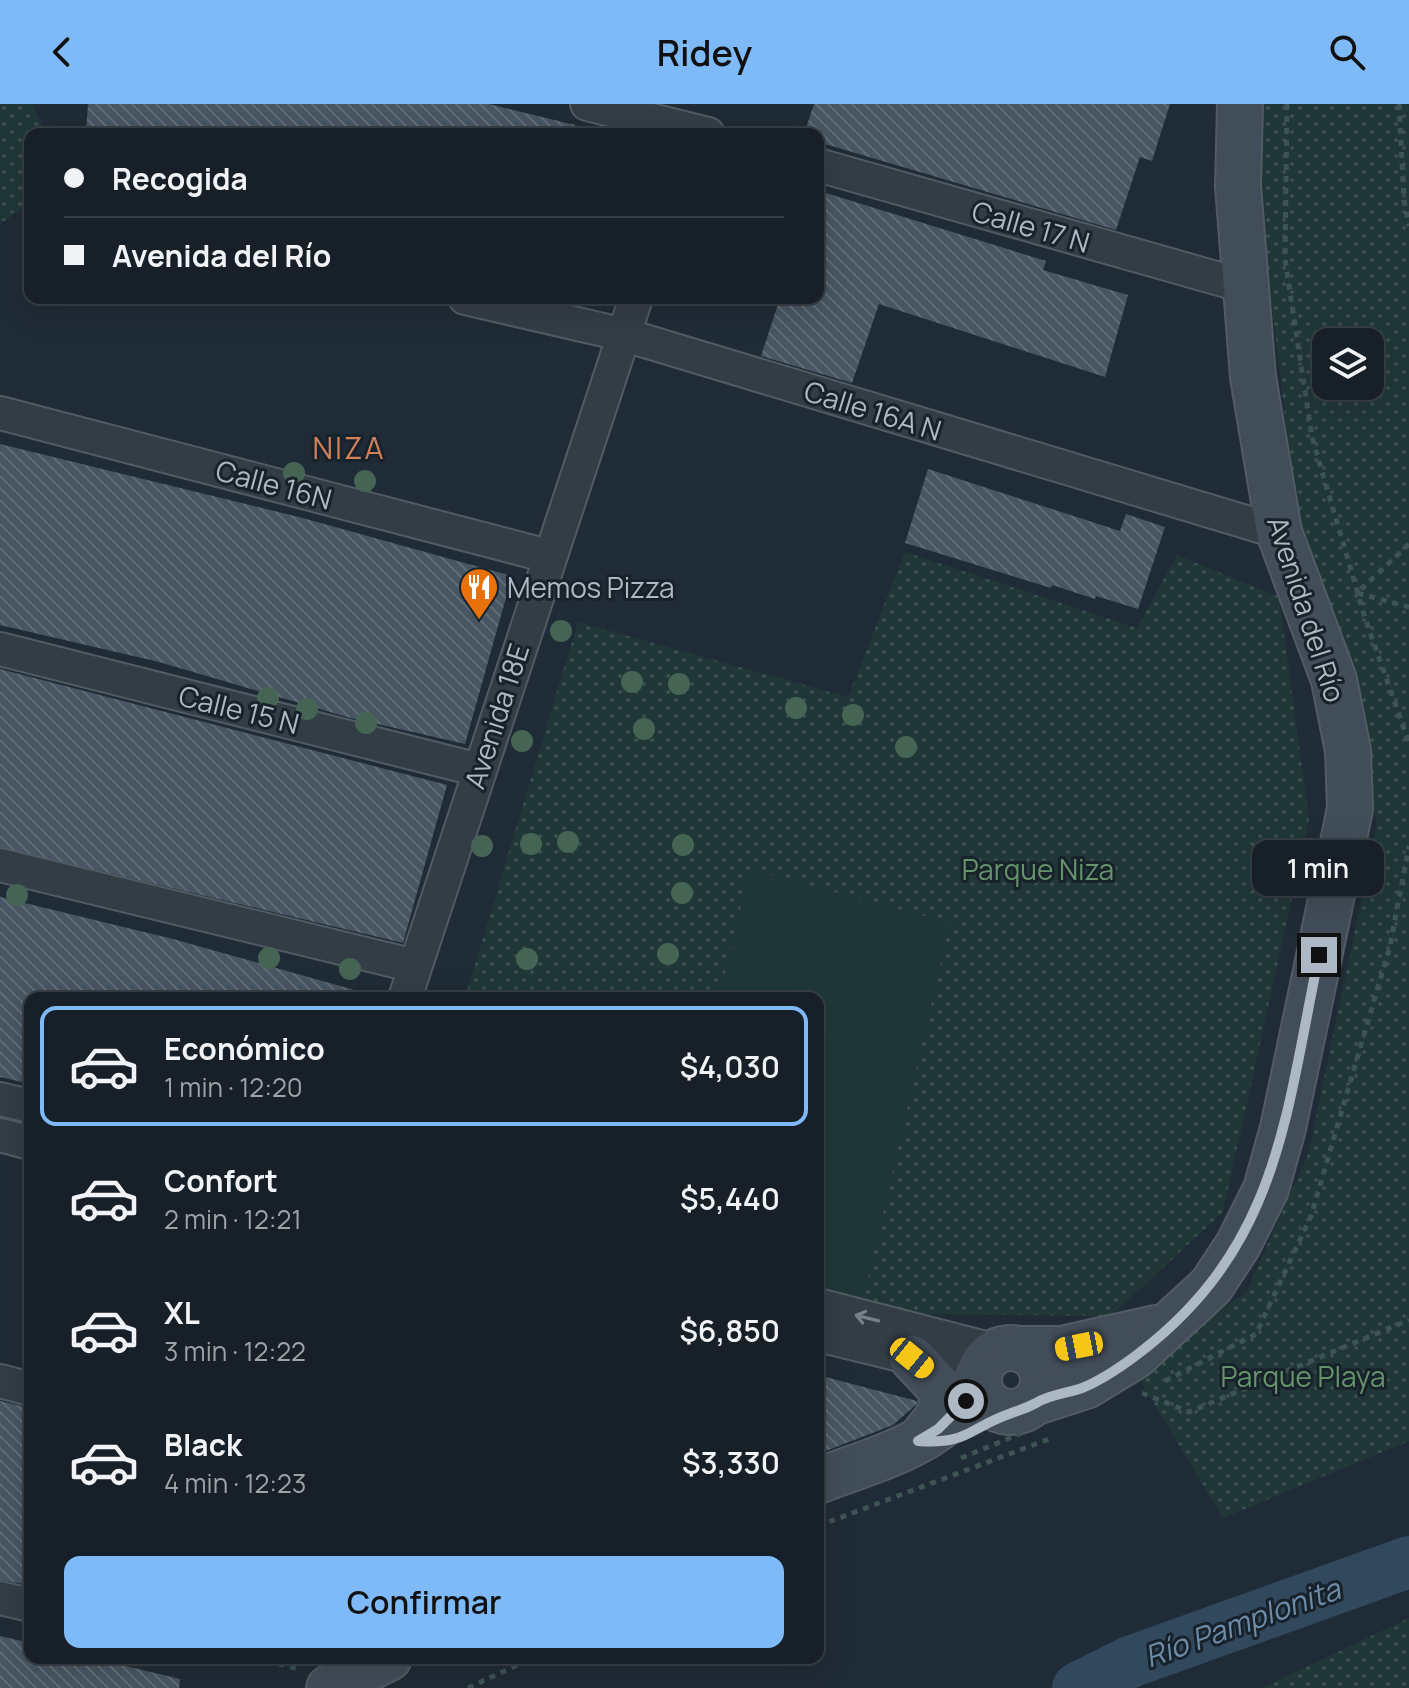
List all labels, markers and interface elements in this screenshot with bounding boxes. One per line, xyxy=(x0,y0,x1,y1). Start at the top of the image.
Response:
text: Ridey xyxy=(657,28,752,77)
icon: back xyxy=(40,30,84,74)
icon: search xyxy=(1325,30,1369,74)
text: Recogida xyxy=(112,158,248,199)
street label: Calle 17 N xyxy=(968,191,1094,261)
text: Avenida del Río xyxy=(112,235,331,276)
map controls xyxy=(1312,328,1384,400)
button: layers xyxy=(1312,328,1384,400)
street label: Calle 16A N xyxy=(800,371,946,449)
district label: NIZA xyxy=(313,427,385,468)
street label: Calle 16N xyxy=(212,450,336,518)
street label: Avenida del Río xyxy=(1259,511,1355,707)
restaurant icon: Memos Pizza xyxy=(458,566,500,621)
place label: Memos Pizza xyxy=(507,568,675,606)
street label: Avenida 18E xyxy=(455,639,537,793)
street label: Calle 15 N xyxy=(175,676,303,742)
callout: 1 min xyxy=(1253,839,1385,895)
park label: Parque Niza xyxy=(962,850,1114,888)
text: 1 min xyxy=(1287,850,1349,886)
route end xyxy=(1301,937,1337,973)
text: Económico xyxy=(164,1028,325,1069)
icon: car xyxy=(68,1030,140,1102)
text: $4,030 xyxy=(680,1046,780,1087)
text: 1 min · 12:20 xyxy=(164,1069,303,1105)
text: Confort xyxy=(164,1160,278,1201)
icon: car xyxy=(68,1162,140,1234)
text: $5,440 xyxy=(680,1178,780,1219)
text: 2 min · 12:21 xyxy=(164,1201,302,1237)
text: XL xyxy=(164,1292,200,1333)
icon: car xyxy=(68,1294,140,1366)
one-way arrow xyxy=(855,1309,881,1324)
text: $6,850 xyxy=(679,1310,780,1351)
car xyxy=(1053,1330,1105,1362)
text: 3 min · 12:22 xyxy=(164,1333,306,1369)
car xyxy=(886,1334,938,1382)
park label: Parque Playa xyxy=(1220,1357,1386,1395)
route start xyxy=(948,1383,984,1419)
text: Black xyxy=(164,1424,242,1465)
icon: car xyxy=(68,1426,140,1498)
text: $3,330 xyxy=(682,1442,780,1483)
text: 4 min · 12:23 xyxy=(164,1465,306,1501)
button: Confirmar xyxy=(64,1556,784,1648)
water label: Río Pamplonita xyxy=(1139,1567,1347,1676)

